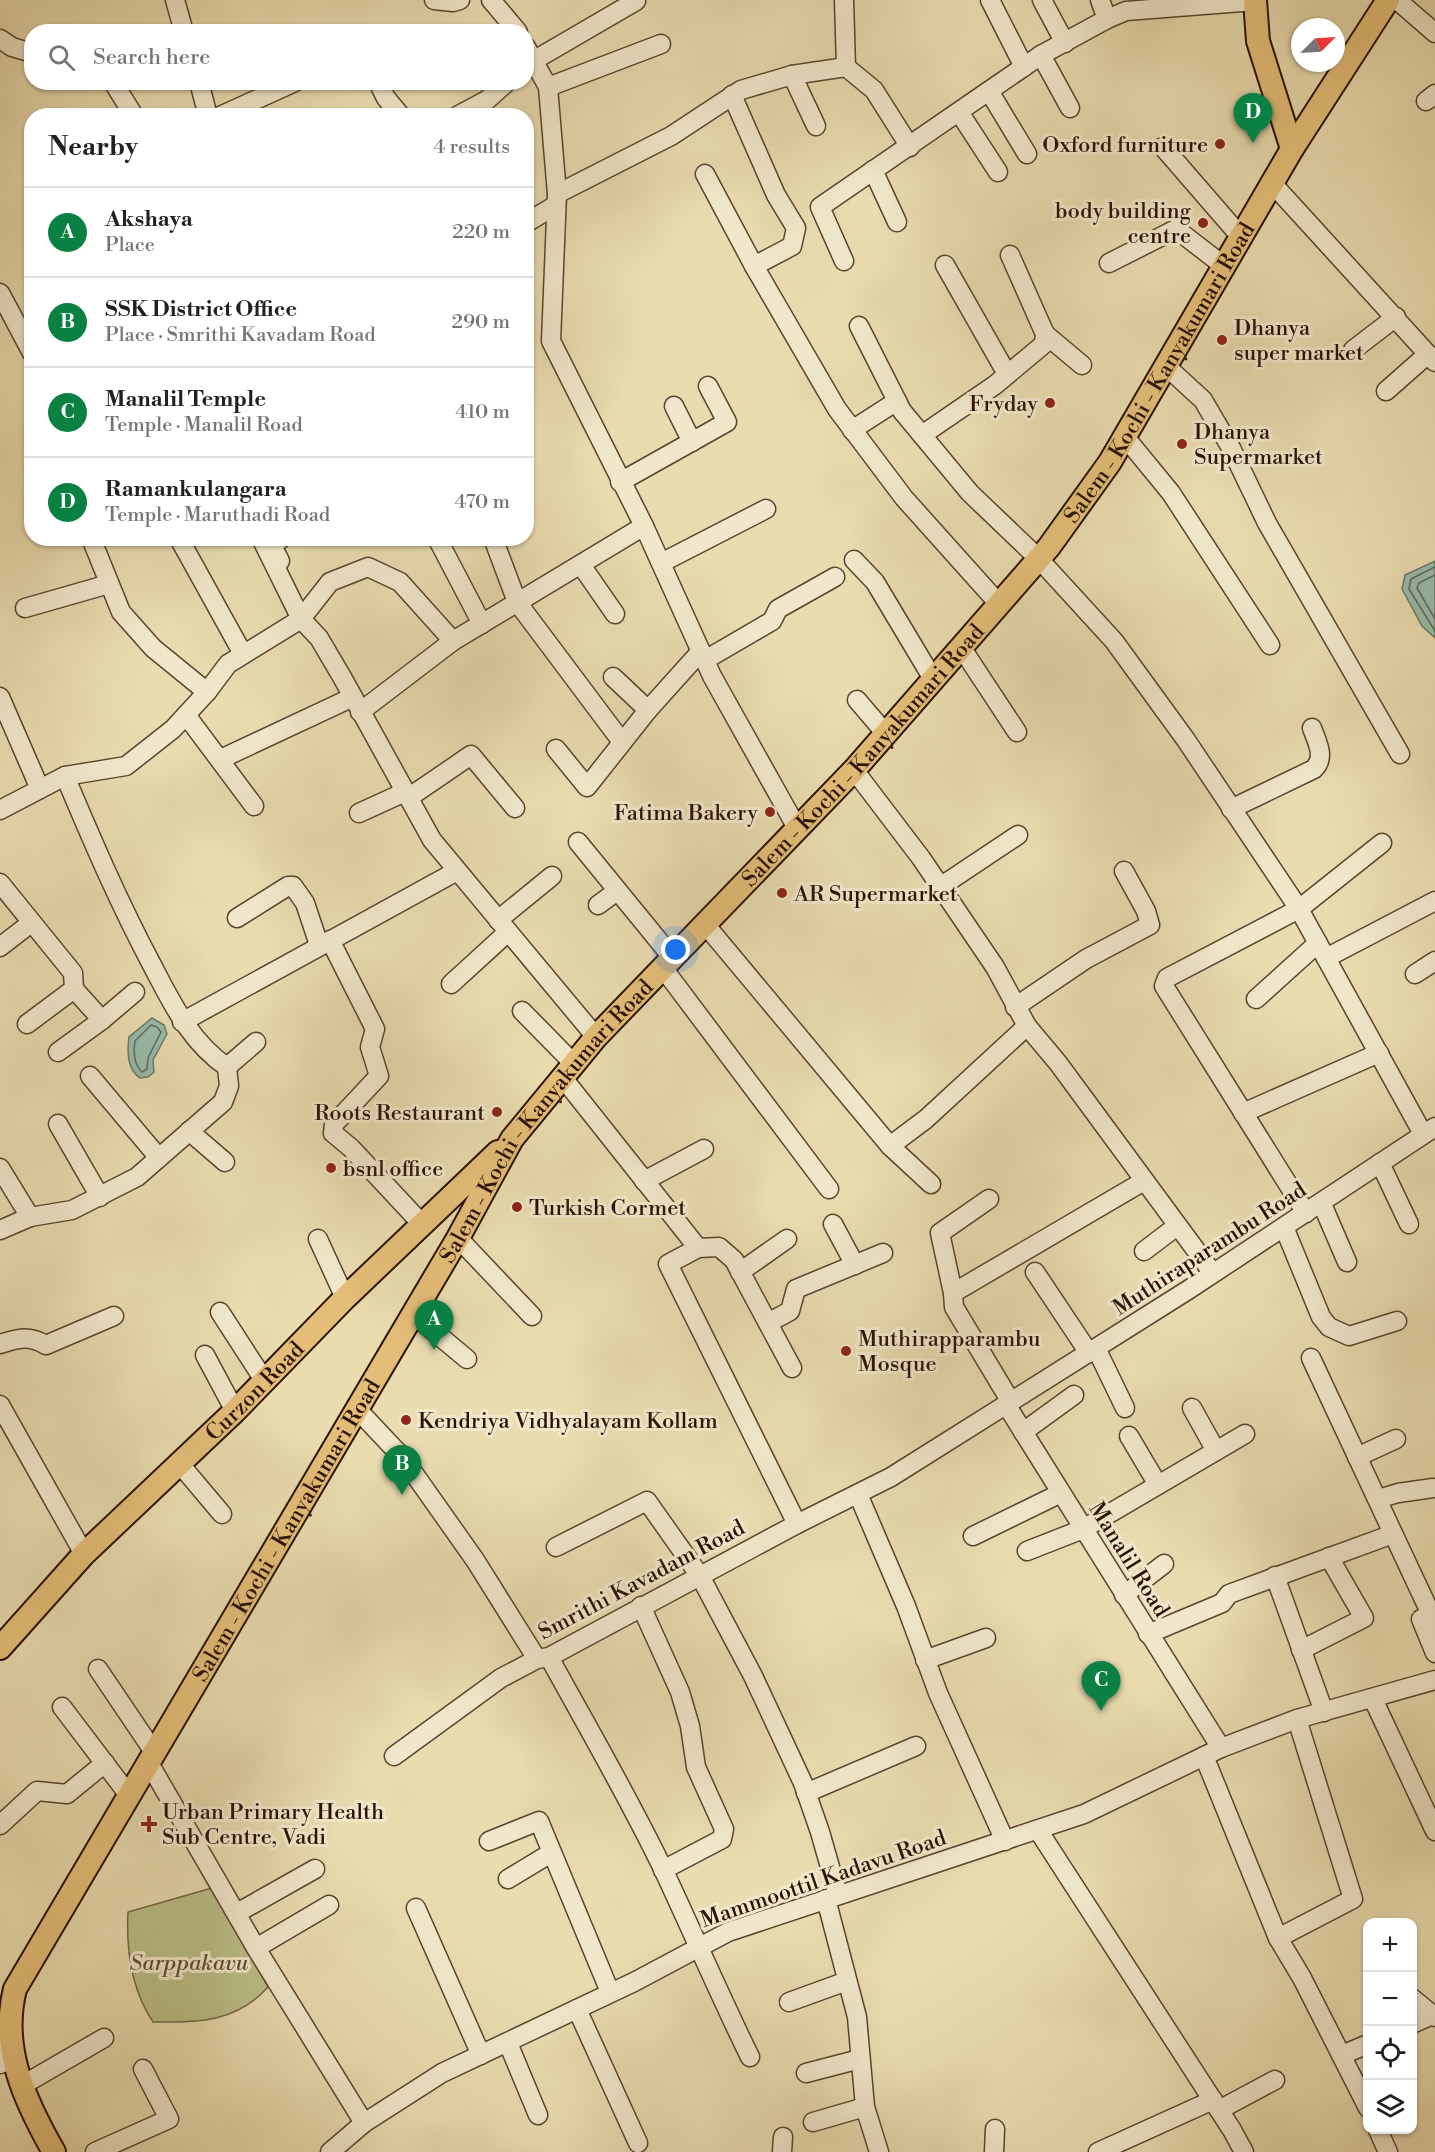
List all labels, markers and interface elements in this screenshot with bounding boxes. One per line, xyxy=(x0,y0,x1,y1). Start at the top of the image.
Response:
north arrow xyxy=(1291,18,1345,72)
search box xyxy=(24,24,534,90)
icon: search xyxy=(45,41,78,74)
text: Search here xyxy=(93,44,210,71)
pin: D xyxy=(1234,94,1272,143)
text: Nearby xyxy=(48,131,138,163)
place label: Oxford furniture xyxy=(1042,132,1208,159)
text: 4 results xyxy=(433,135,510,160)
marker: Oxford furniture xyxy=(1213,137,1227,151)
place label: body building centre xyxy=(1055,198,1192,250)
text: Akshaya xyxy=(105,206,193,233)
marker: body building centre xyxy=(1196,216,1210,230)
street label: Salem - Kochi - Kanyakumari Road xyxy=(1059,218,1262,529)
text: A xyxy=(60,220,75,245)
text: 220 m xyxy=(452,220,510,245)
text: Place xyxy=(105,233,155,258)
text: SSK District Office xyxy=(105,296,297,323)
text: B xyxy=(60,310,75,335)
text: 290 m xyxy=(452,310,510,335)
place label: Dhanya super market xyxy=(1234,315,1364,367)
text: Place · Smrithi Kavadam Road xyxy=(105,323,376,348)
marker: Dhanya super market xyxy=(1215,333,1229,347)
text: Manalil Temple xyxy=(105,386,266,413)
place label: Fryday xyxy=(969,391,1038,418)
marker: Fryday xyxy=(1043,396,1057,410)
text: C xyxy=(60,400,75,425)
text: 410 m xyxy=(455,400,510,425)
text: Temple · Manalil Road xyxy=(105,413,303,438)
place label: Dhanya Supermarket xyxy=(1194,419,1323,471)
marker: Dhanya Supermarket xyxy=(1175,437,1189,451)
text: Ramankulangara xyxy=(105,476,287,503)
text: D xyxy=(60,490,75,515)
text: 470 m xyxy=(454,490,510,515)
text: Temple · Maruthadi Road xyxy=(105,503,330,528)
street label: Salem - Kochi - Kanyakumari Road xyxy=(737,619,991,893)
place label: Fatima Bakery xyxy=(614,800,758,827)
marker: Fatima Bakery xyxy=(763,805,777,819)
place label: AR Supermarket xyxy=(793,881,958,908)
marker: AR Supermarket xyxy=(775,886,789,900)
your location xyxy=(661,935,690,964)
street label: Salem - Kochi - Kanyakumari Road xyxy=(434,974,659,1268)
place label: Roots Restaurant xyxy=(314,1100,485,1127)
marker: Roots Restaurant xyxy=(490,1105,504,1119)
place label: bsnl office xyxy=(343,1156,443,1183)
marker: bsnl office xyxy=(324,1161,338,1175)
street label: Muthiraparambu Road xyxy=(1108,1176,1312,1322)
place label: Turkish Cormet xyxy=(529,1195,686,1222)
marker: Turkish Cormet xyxy=(510,1200,524,1214)
pin: A xyxy=(414,1300,454,1350)
place label: Muthirapparambu Mosque xyxy=(858,1326,1041,1378)
street label: Curzon Road xyxy=(200,1336,311,1447)
marker: Muthirapparambu Mosque xyxy=(839,1344,853,1358)
street label: Salem - Kochi - Kanyakumari Road xyxy=(187,1374,387,1687)
place label: Kendriya Vidhyalayam Kollam xyxy=(418,1408,718,1435)
marker: Kendriya Vidhyalayam Kollam xyxy=(399,1413,413,1427)
pin: B xyxy=(382,1446,422,1495)
street label: Manalil Road xyxy=(1083,1497,1175,1623)
street label: Smrithi Kavadam Road xyxy=(534,1514,750,1646)
pin: C xyxy=(1082,1662,1120,1711)
place label: Urban Primary Health Sub Centre, Vadi xyxy=(162,1799,384,1851)
marker: Urban Primary Health Sub Centre, Vadi xyxy=(140,1815,158,1833)
street label: Mammoottil Kadavu Road xyxy=(697,1824,950,1934)
map controls xyxy=(1363,1918,1417,2134)
button: + xyxy=(1363,1918,1417,1972)
park label: Sarppakavu xyxy=(130,1950,249,1977)
button: − xyxy=(1363,1972,1417,2026)
button: locate xyxy=(1363,2026,1417,2080)
button: layers xyxy=(1363,2080,1417,2134)

